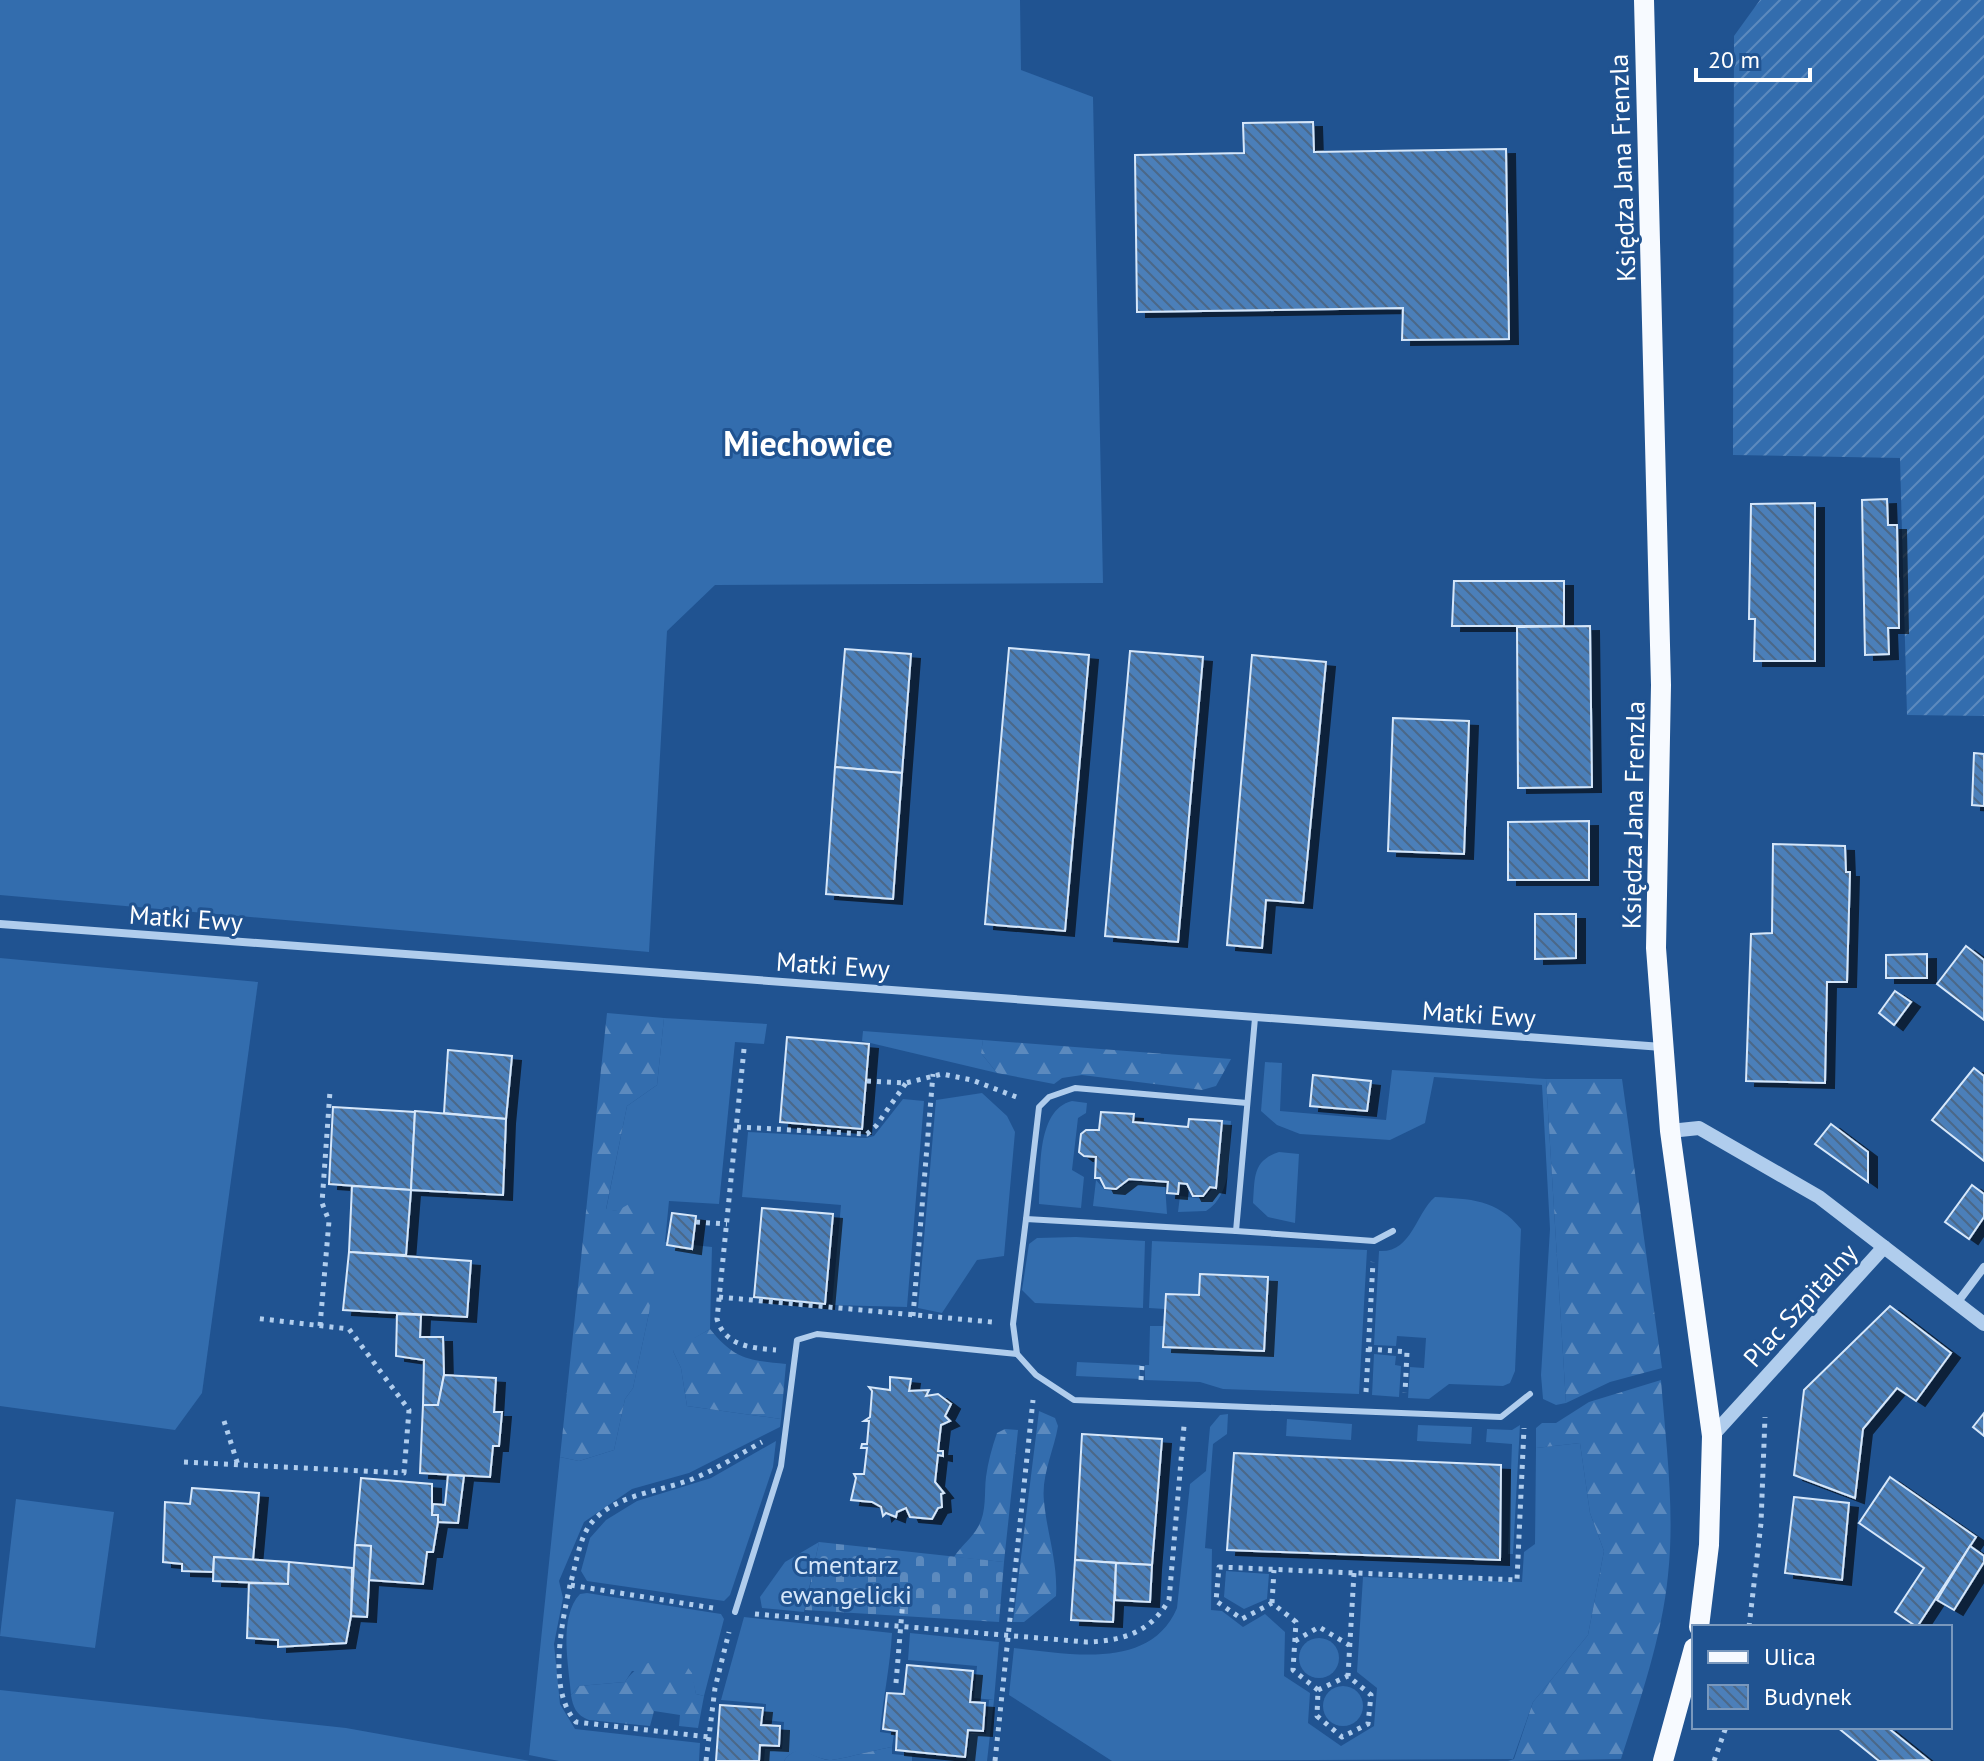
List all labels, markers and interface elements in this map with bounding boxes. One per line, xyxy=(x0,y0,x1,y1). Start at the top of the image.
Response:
scale bar xyxy=(1696,32,1810,82)
text: 20 m xyxy=(1708,44,1760,75)
street label: Księdza Jana Frenzla xyxy=(1602,53,1642,283)
district label: Miechowice xyxy=(723,421,893,465)
street label: Księdza Jana Frenzla xyxy=(1615,701,1651,929)
street label: Matki Ewy xyxy=(128,898,244,938)
street label: Matki Ewy xyxy=(775,945,891,985)
street label: Matki Ewy xyxy=(1421,994,1537,1034)
street label: Plac Szpitalny xyxy=(1736,1236,1864,1374)
park label: Cmentarz ewangelicki xyxy=(780,1548,912,1611)
legend xyxy=(1692,1625,1952,1729)
text: Ulica xyxy=(1764,1641,1816,1672)
text: Budynek xyxy=(1764,1681,1852,1712)

